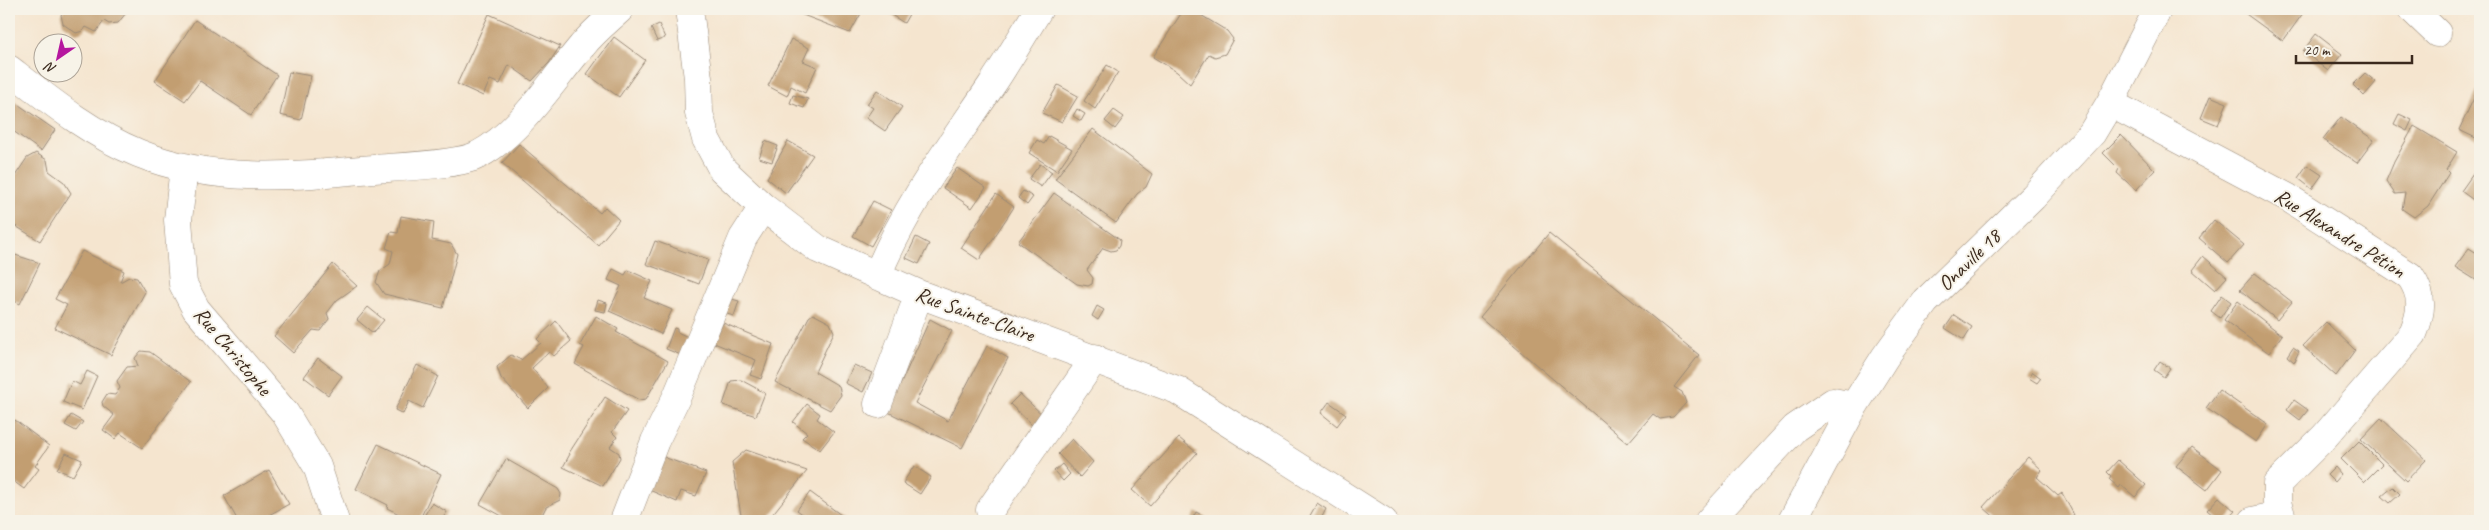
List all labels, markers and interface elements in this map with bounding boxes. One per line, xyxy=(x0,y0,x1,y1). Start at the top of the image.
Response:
north arrow xyxy=(32,32,82,82)
scale bar xyxy=(2296,32,2413,64)
text: 20 m xyxy=(2304,41,2331,60)
text: N xyxy=(41,58,59,78)
street label: Rue Alexandre Pétion xyxy=(2270,182,2411,284)
street label: Onaville 18 xyxy=(1932,222,2008,296)
street label: Rue Sainte-Claire xyxy=(912,281,1039,348)
street label: Rue Christophe xyxy=(188,301,278,401)

